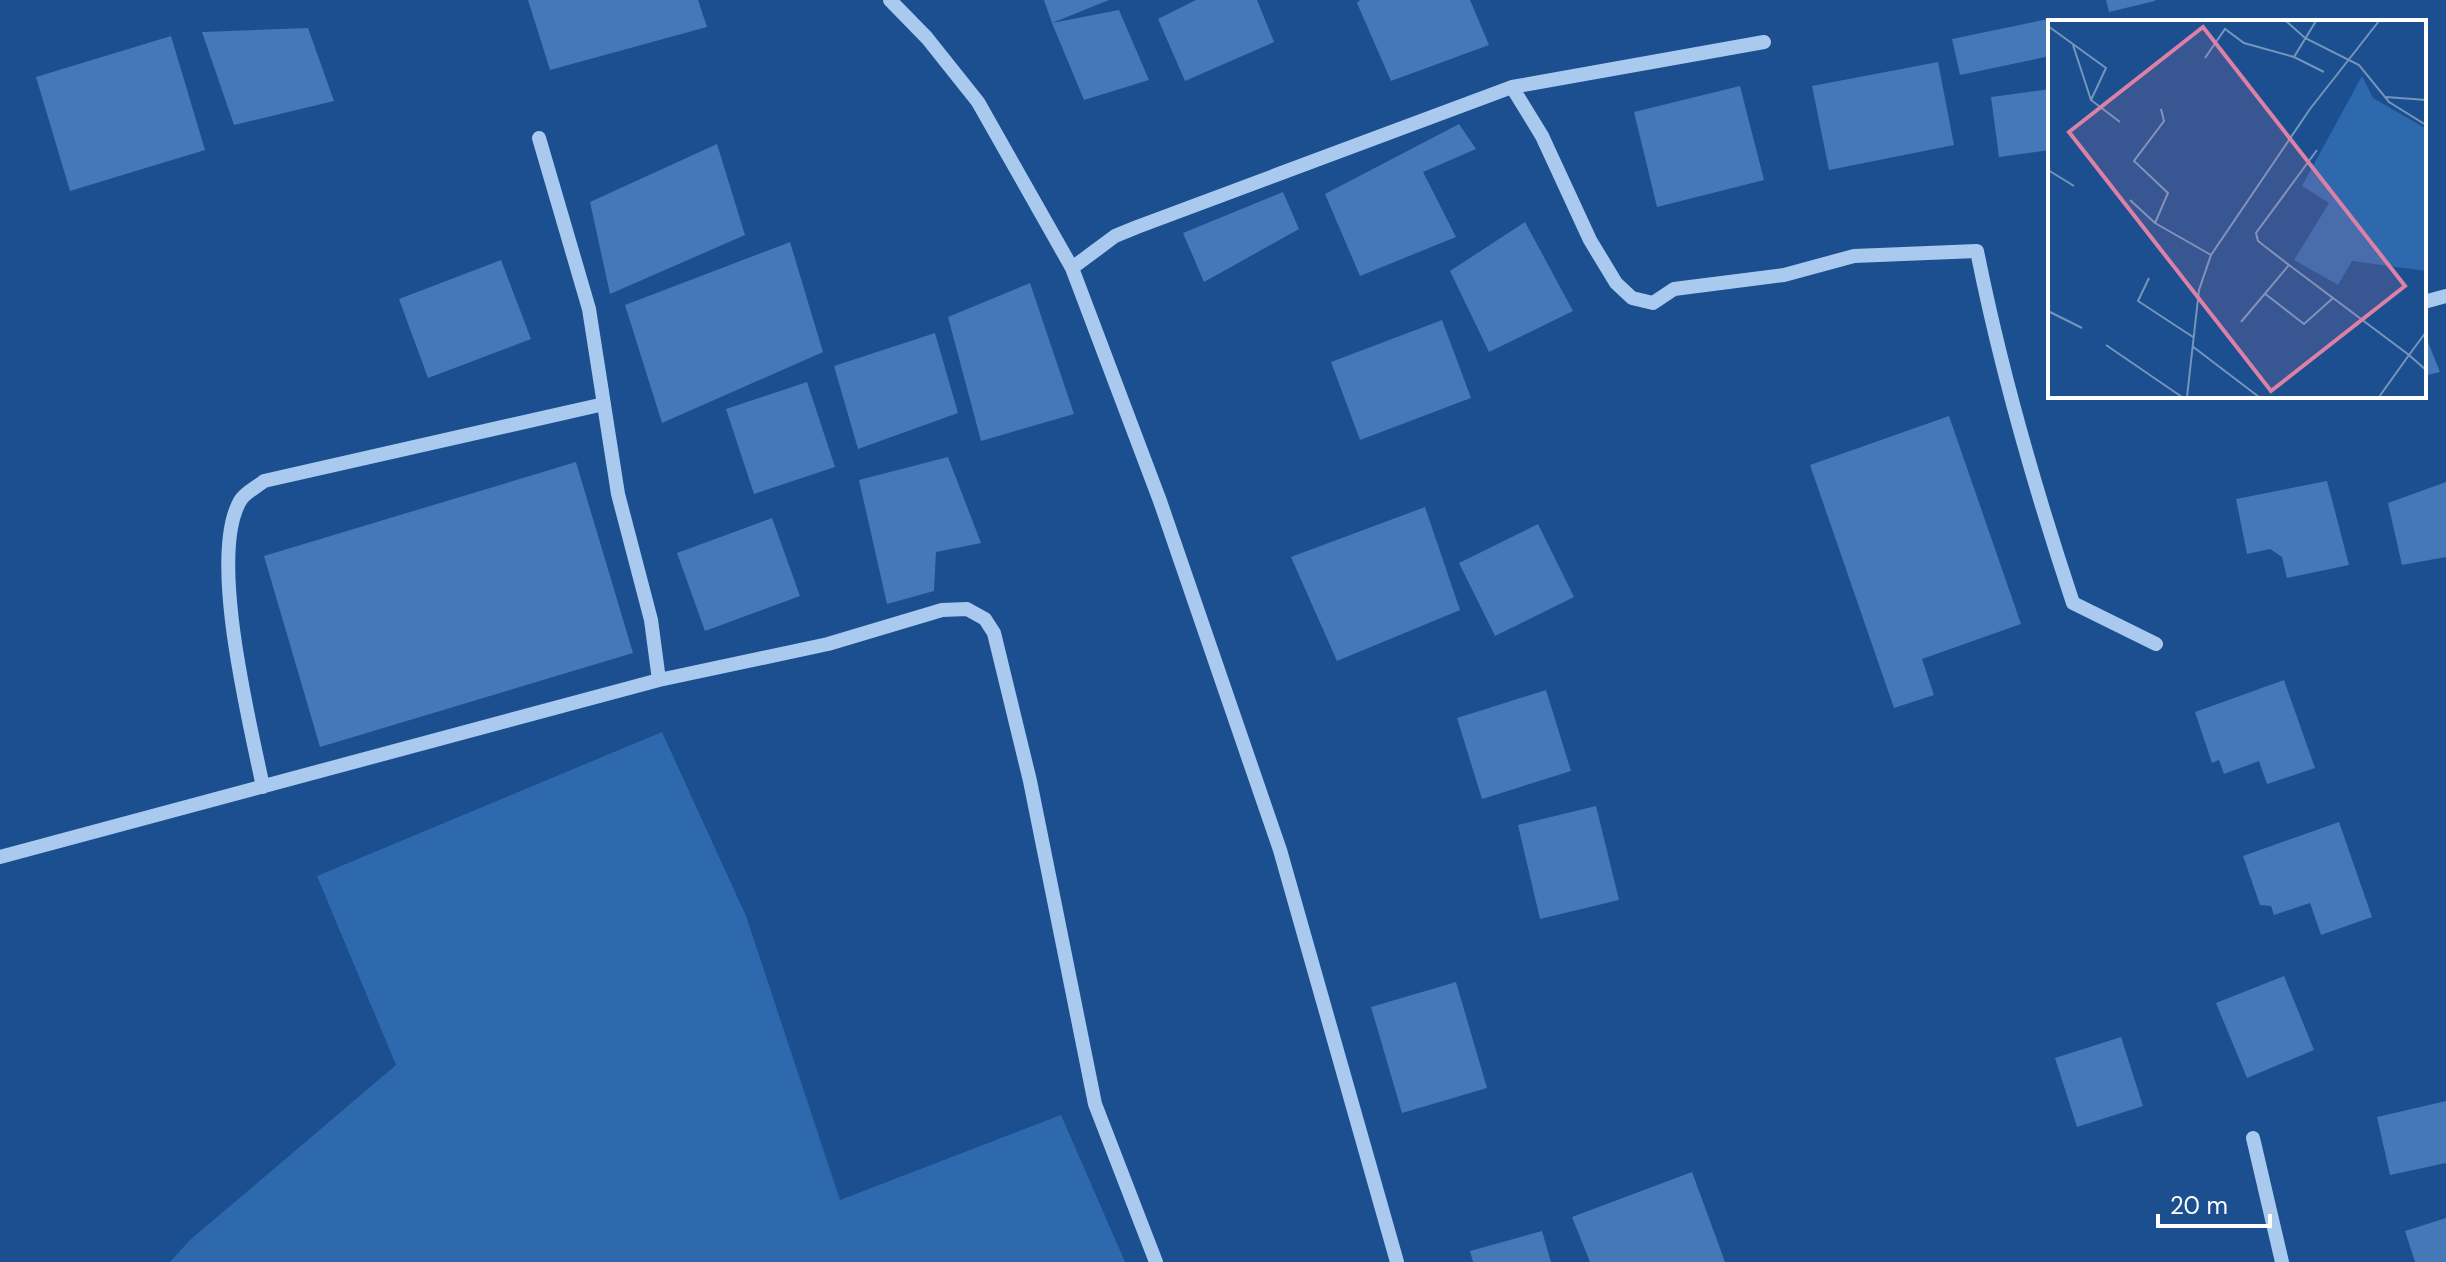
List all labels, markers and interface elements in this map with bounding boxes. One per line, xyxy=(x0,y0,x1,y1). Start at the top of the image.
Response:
inset map xyxy=(2048,20,2426,398)
scale bar xyxy=(2158,1178,2270,1228)
text: 20 m xyxy=(2170,1190,2228,1221)

